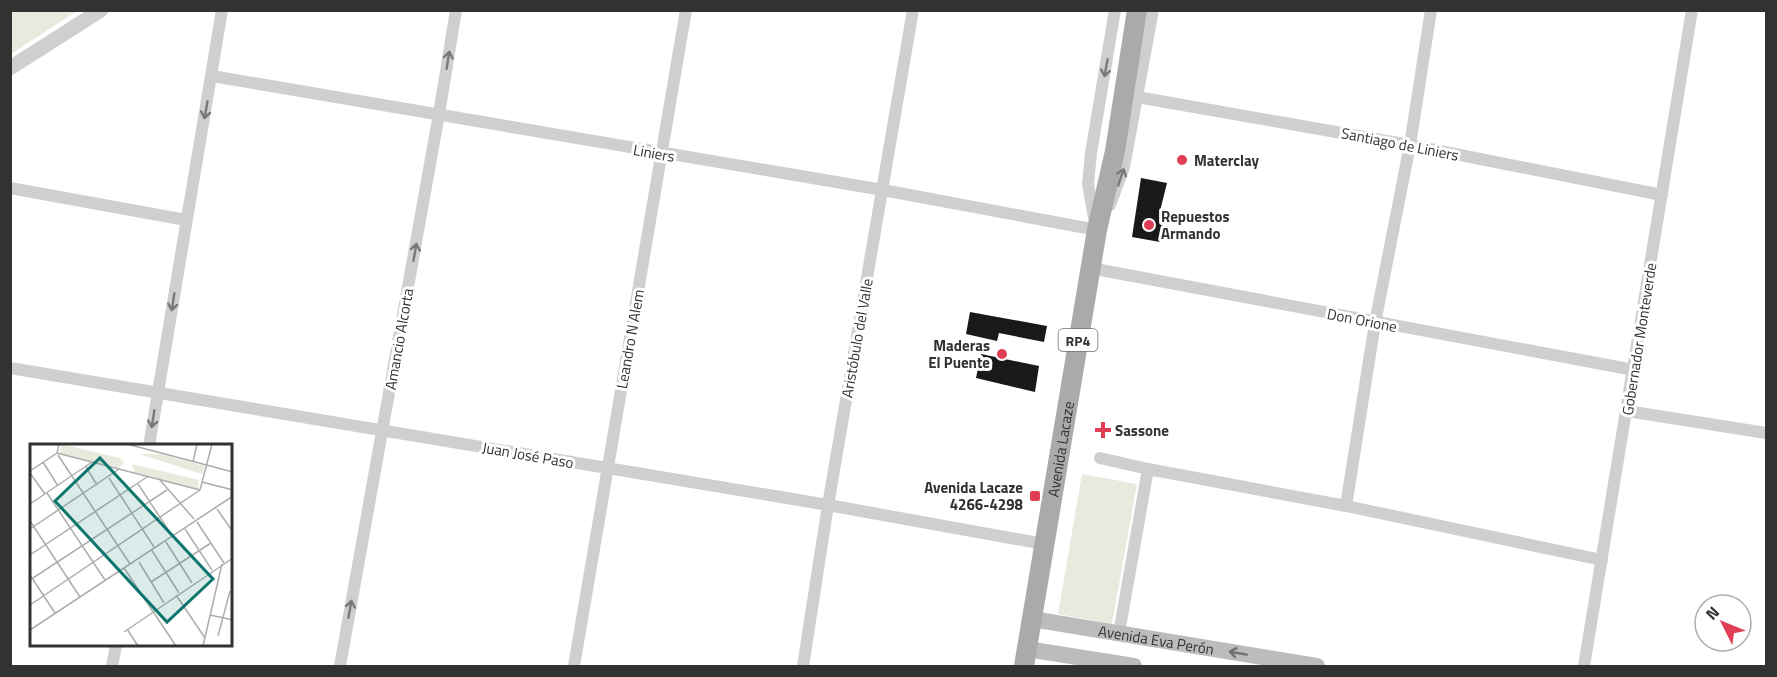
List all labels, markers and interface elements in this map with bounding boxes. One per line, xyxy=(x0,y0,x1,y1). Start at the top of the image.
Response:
one-way arrow xyxy=(443,50,454,70)
one-way arrow xyxy=(1100,58,1111,78)
one-way arrow xyxy=(200,99,211,119)
street label: Santiago de Liniers xyxy=(1339,121,1461,167)
street label: Liniers xyxy=(632,138,676,168)
place label: Materclay xyxy=(1194,149,1260,172)
marker: Materclay xyxy=(1175,153,1189,167)
one-way arrow xyxy=(1116,168,1127,187)
place label: Repuestos Armando xyxy=(1161,205,1230,245)
marker: Repuestos Armando xyxy=(1142,218,1156,232)
one-way arrow xyxy=(409,242,420,262)
street label: Gobernador Monteverde xyxy=(1616,261,1662,417)
street label: Aristóbulo del Valle xyxy=(835,277,879,399)
street label: Amancio Alcorta xyxy=(379,286,419,392)
street label: Leandro N Alem xyxy=(610,288,650,390)
one-way arrow xyxy=(167,291,178,311)
street label: Don Orione xyxy=(1325,302,1399,338)
road number: RP4 xyxy=(1058,329,1098,351)
place label: Maderas El Puente xyxy=(928,334,990,374)
marker: Maderas El Puente xyxy=(995,347,1009,361)
street label: Avenida Lacaze xyxy=(1041,399,1080,499)
one-way arrow xyxy=(147,409,158,429)
place label: Sassone xyxy=(1115,419,1169,442)
marker: Sassone xyxy=(1096,423,1110,437)
street label: Juan José Paso xyxy=(480,436,576,474)
inset map xyxy=(30,444,232,647)
place label: Avenida Lacaze 4266-4298 xyxy=(924,476,1023,516)
marker: Avenida Lacaze 4266-4298 xyxy=(1028,489,1042,503)
north arrow xyxy=(1693,593,1753,653)
one-way arrow xyxy=(345,600,356,619)
text: N xyxy=(1699,601,1725,625)
street label: Avenida Eva Perón xyxy=(1097,619,1216,660)
one-way arrow xyxy=(1229,648,1249,659)

